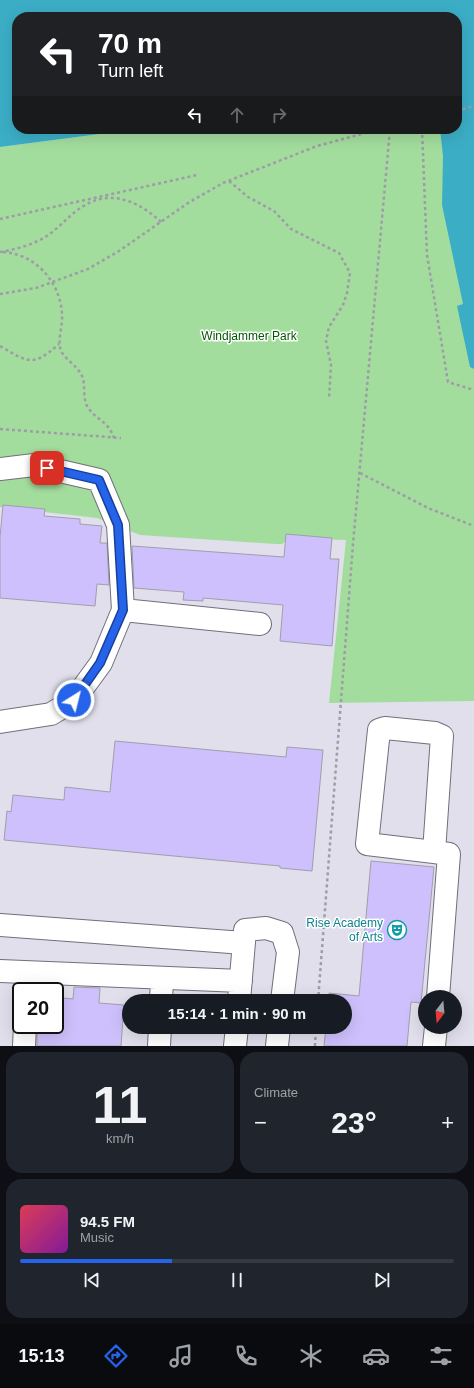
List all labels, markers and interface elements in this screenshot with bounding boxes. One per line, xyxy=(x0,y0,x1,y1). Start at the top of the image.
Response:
icon: left xyxy=(32,28,84,80)
text: 70 m xyxy=(98,28,162,59)
text: Turn left xyxy=(98,61,163,81)
icon: left xyxy=(184,104,206,126)
icon: ahead xyxy=(226,104,248,126)
icon: right xyxy=(268,104,290,126)
park label: Windjammer Park xyxy=(201,329,298,343)
pin xyxy=(30,451,64,485)
icon: arrive xyxy=(36,457,58,479)
position arrow xyxy=(53,679,95,721)
place label: Rise Academy of Arts xyxy=(306,916,383,944)
theatre icon: Rise Academy of Arts xyxy=(386,919,408,941)
speed limit sign: 20 xyxy=(12,982,64,1034)
north arrow xyxy=(418,990,462,1034)
map controls xyxy=(418,990,462,1034)
text: 15:14 · 1 min · 90 m xyxy=(168,1005,306,1022)
text: 11 xyxy=(93,1076,147,1134)
text: Climate xyxy=(254,1085,298,1100)
text: 23° xyxy=(331,1106,377,1139)
text: − xyxy=(254,1110,267,1135)
text: + xyxy=(441,1110,454,1135)
text: km/h xyxy=(106,1131,134,1146)
text: 94.5 FM xyxy=(80,1213,135,1230)
text: Music xyxy=(80,1230,114,1245)
icon: previous xyxy=(81,1269,103,1291)
icon: pause xyxy=(226,1269,248,1291)
icon: next xyxy=(371,1269,393,1291)
icon: directions xyxy=(102,1342,130,1370)
icon: music xyxy=(167,1342,195,1370)
icon: phone xyxy=(232,1342,260,1370)
icon: climate xyxy=(297,1342,325,1370)
icon: car xyxy=(362,1342,390,1370)
icon: filters xyxy=(427,1342,455,1370)
text: 15:13 xyxy=(19,1346,65,1366)

